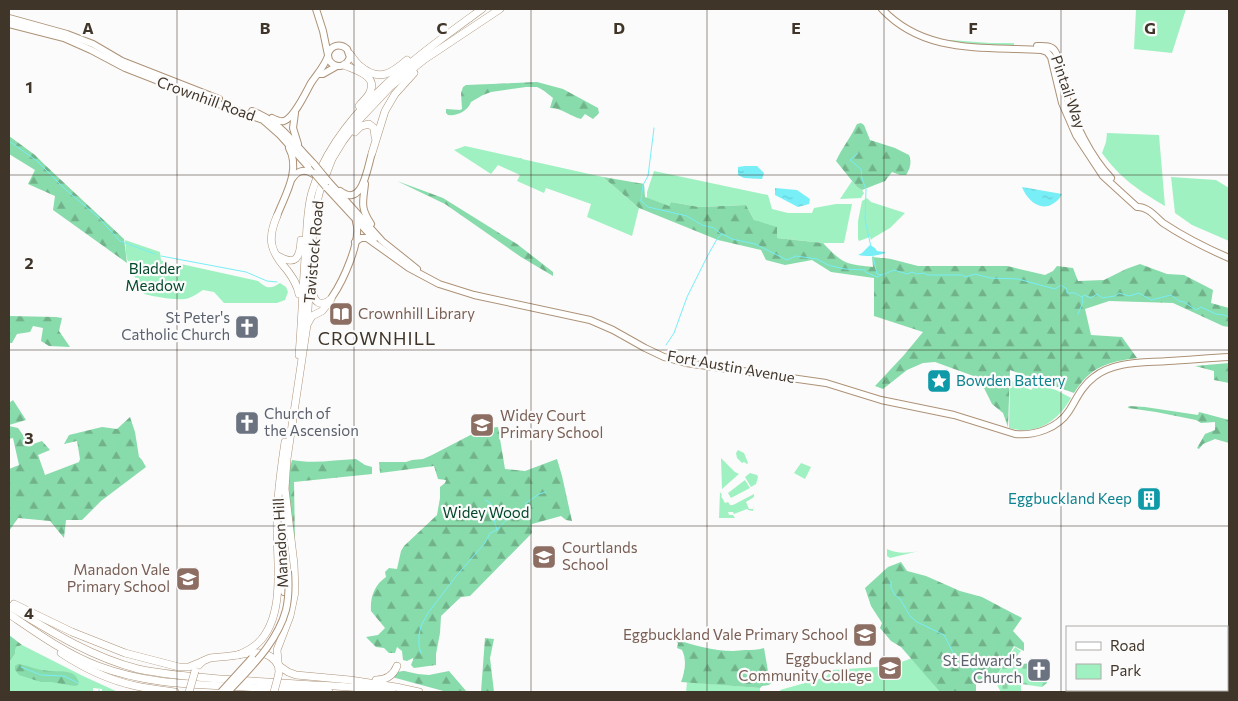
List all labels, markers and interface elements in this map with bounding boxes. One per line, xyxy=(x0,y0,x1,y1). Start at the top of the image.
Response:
text: A xyxy=(82,18,94,37)
text: B xyxy=(260,18,271,37)
text: C xyxy=(437,18,448,37)
text: D xyxy=(613,18,625,37)
text: E xyxy=(791,18,801,37)
text: F xyxy=(968,18,978,37)
text: G xyxy=(1144,18,1156,37)
street label: Pintail Way xyxy=(1048,53,1090,131)
street label: Crownhill Road xyxy=(155,72,258,124)
text: 1 xyxy=(25,77,33,96)
street label: Tavistock Road xyxy=(300,200,326,304)
text: 2 xyxy=(24,253,34,272)
park label: Bladder Meadow xyxy=(125,259,185,294)
library icon: Crownhill Library xyxy=(328,301,354,327)
place label: Crownhill Library xyxy=(358,304,475,322)
place label: St Peter's Catholic Church xyxy=(121,308,230,343)
church icon: St Peter's Catholic Church xyxy=(234,314,260,340)
district label: CROWNHILL xyxy=(318,327,436,349)
street label: Fort Austin Avenue xyxy=(666,346,796,386)
place icon: Bowden Battery xyxy=(926,368,952,394)
place label: Bowden Battery xyxy=(956,371,1066,389)
place label: Church of the Ascension xyxy=(264,404,359,439)
place label: Widey Court Primary School xyxy=(500,406,603,441)
church icon: Church of the Ascension xyxy=(234,410,260,436)
school or university icon: Widey Court Primary School xyxy=(469,412,495,438)
text: 3 xyxy=(24,428,34,447)
building icon: Eggbuckland Keep xyxy=(1136,486,1162,512)
place label: Eggbuckland Keep xyxy=(1008,489,1132,507)
street label: Manadon Hill xyxy=(269,497,291,589)
park label: Widey Wood xyxy=(442,503,530,521)
place label: Courtlands School xyxy=(562,538,638,573)
school or university icon: Courtlands School xyxy=(531,544,557,570)
place label: Manadon Vale Primary School xyxy=(67,560,170,595)
school or university icon: Manadon Vale Primary School xyxy=(175,566,201,592)
text: 4 xyxy=(24,603,34,622)
school or university icon: Eggbuckland Vale Primary School xyxy=(852,622,878,648)
place label: Eggbuckland Vale Primary School xyxy=(623,625,848,643)
legend xyxy=(1066,626,1228,691)
text: Road xyxy=(1110,636,1145,654)
place label: Eggbuckland Community College xyxy=(738,649,872,684)
place label: St Edward's Church xyxy=(943,651,1022,686)
school or university icon: Eggbuckland Community College xyxy=(877,655,903,681)
church icon: St Edward's Church xyxy=(1026,657,1052,683)
text: Park xyxy=(1110,661,1141,679)

